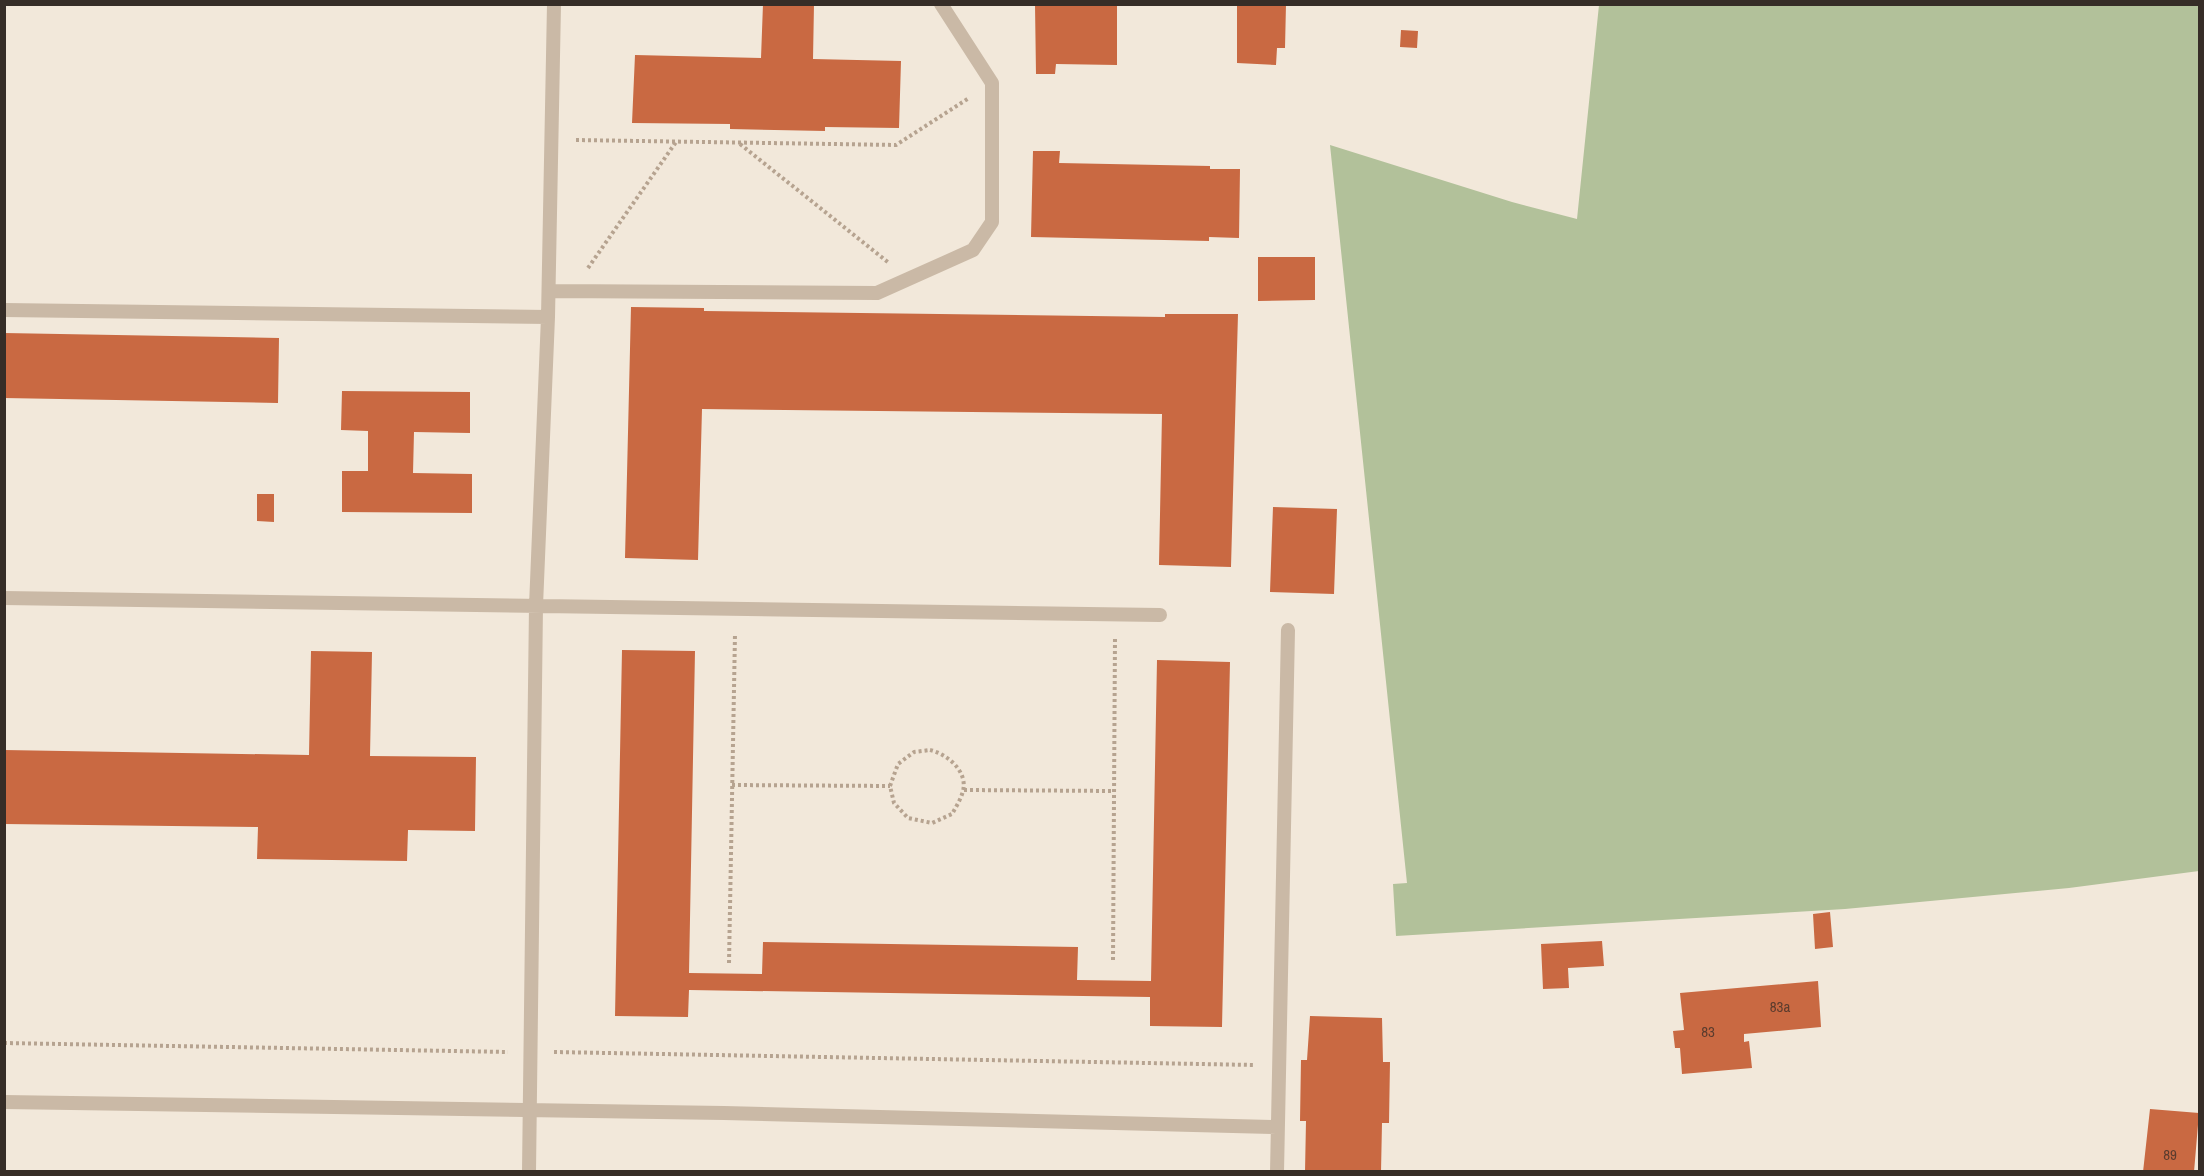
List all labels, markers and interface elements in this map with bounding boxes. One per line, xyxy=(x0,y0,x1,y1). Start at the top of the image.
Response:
house number: 83a xyxy=(1770,996,1790,1017)
house number: 83 xyxy=(1701,1021,1715,1042)
house number: 89 xyxy=(2163,1144,2177,1165)

